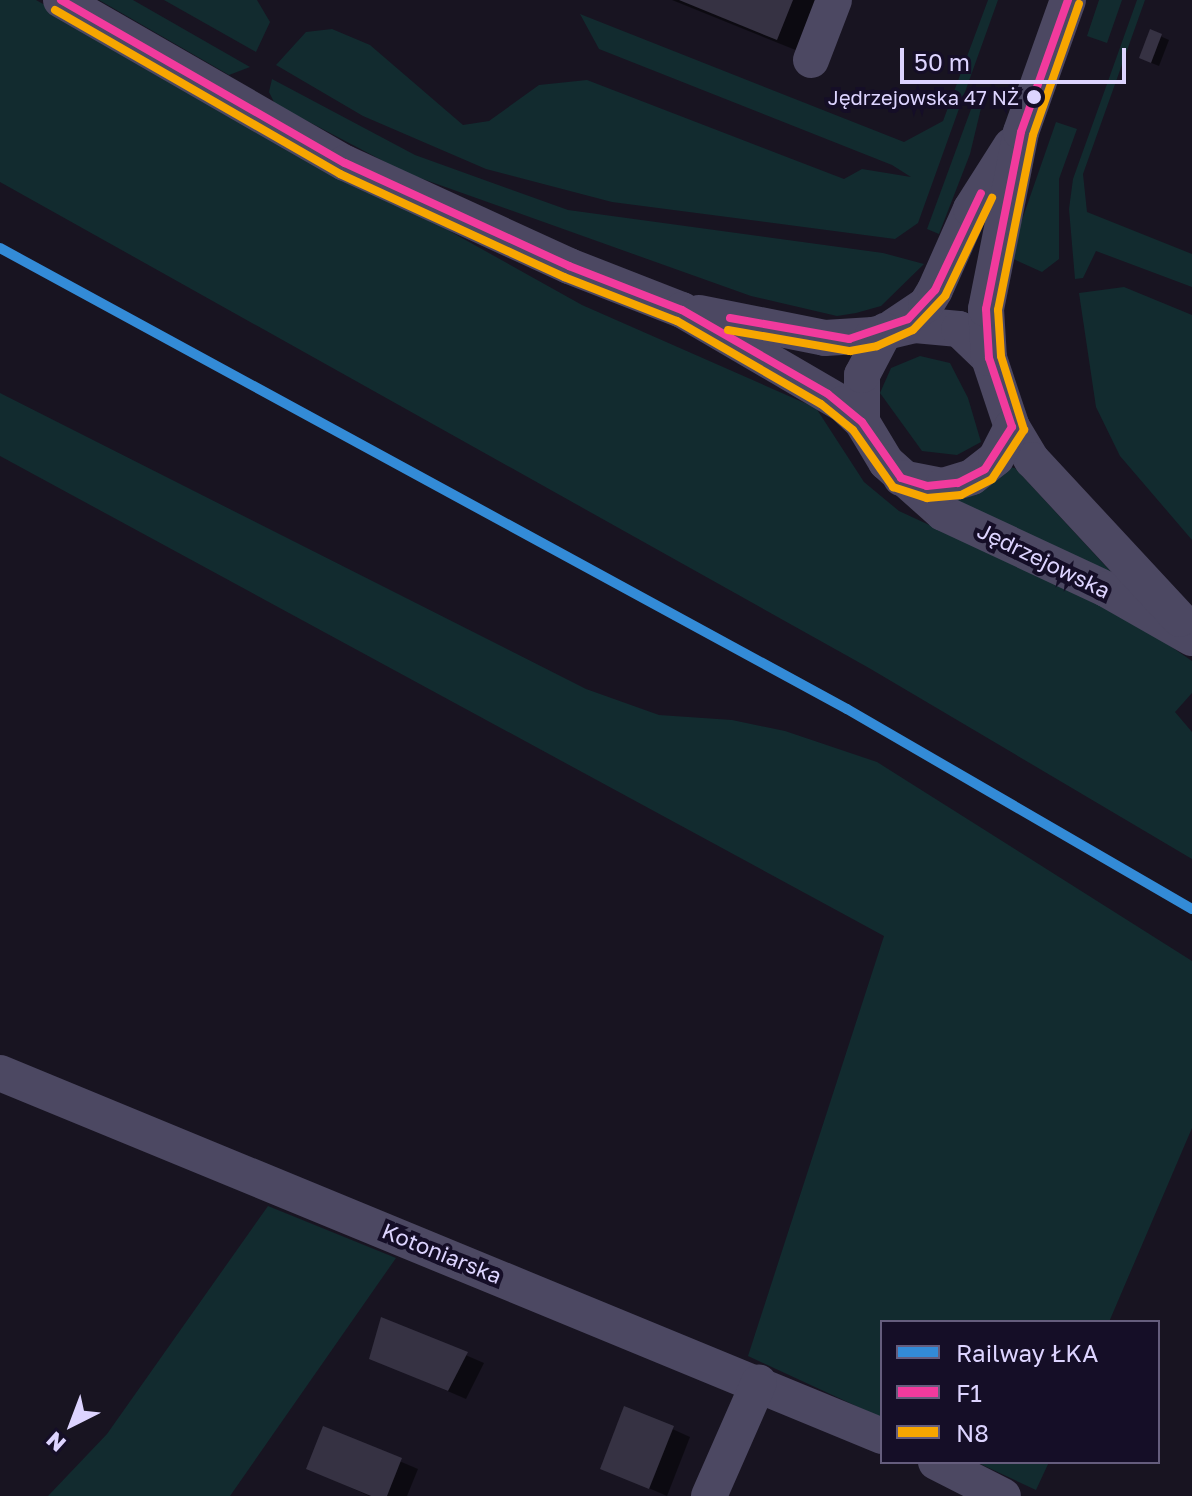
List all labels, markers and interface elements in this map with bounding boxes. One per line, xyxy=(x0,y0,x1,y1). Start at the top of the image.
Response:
scale bar xyxy=(904,32,1130,82)
text: 50 m xyxy=(914,47,970,76)
place label: Jędrzejowska 47 NŻ xyxy=(828,85,1019,109)
marker: Jędrzejowska 47 NŻ xyxy=(1026,89,1042,105)
street label: Jędrzejowska xyxy=(973,517,1115,603)
street label: Kotoniarska xyxy=(378,1217,506,1289)
legend xyxy=(880,1320,1160,1464)
text: Railway ŁKA xyxy=(956,1338,1098,1367)
text: F1 xyxy=(956,1378,982,1407)
north arrow xyxy=(32,1384,112,1464)
text: N8 xyxy=(956,1418,989,1447)
text: N xyxy=(40,1427,71,1458)

